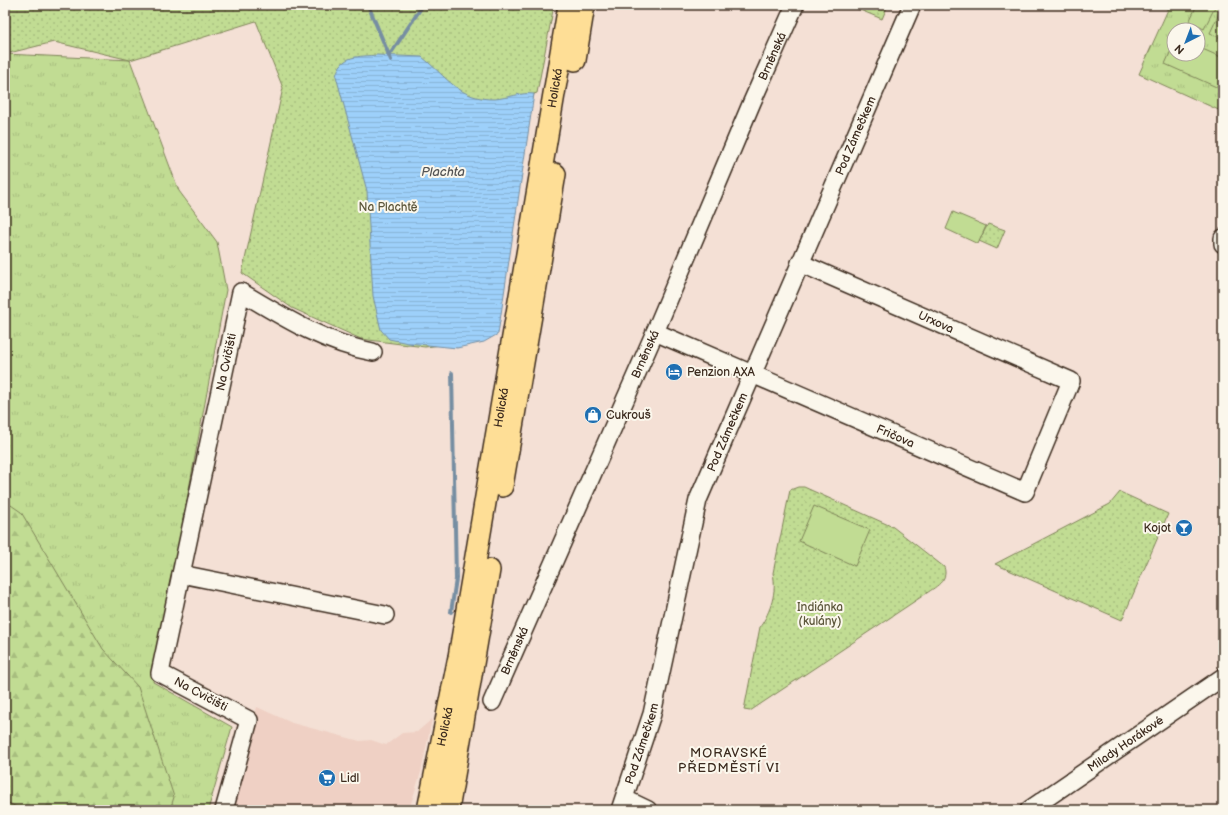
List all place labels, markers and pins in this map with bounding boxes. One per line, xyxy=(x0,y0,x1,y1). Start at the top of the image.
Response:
hotel icon: Penzion AXA xyxy=(664,362,684,382)
place label: Penzion AXA xyxy=(687,365,755,380)
shop icon: Cukrouš xyxy=(583,405,603,425)
place label: Cukrouš xyxy=(606,408,652,423)
bar icon: Kojot xyxy=(1174,518,1194,538)
place label: Kojot xyxy=(1144,521,1171,536)
supermarket icon: Lidl xyxy=(317,768,337,788)
place label: Lidl xyxy=(340,771,359,786)

